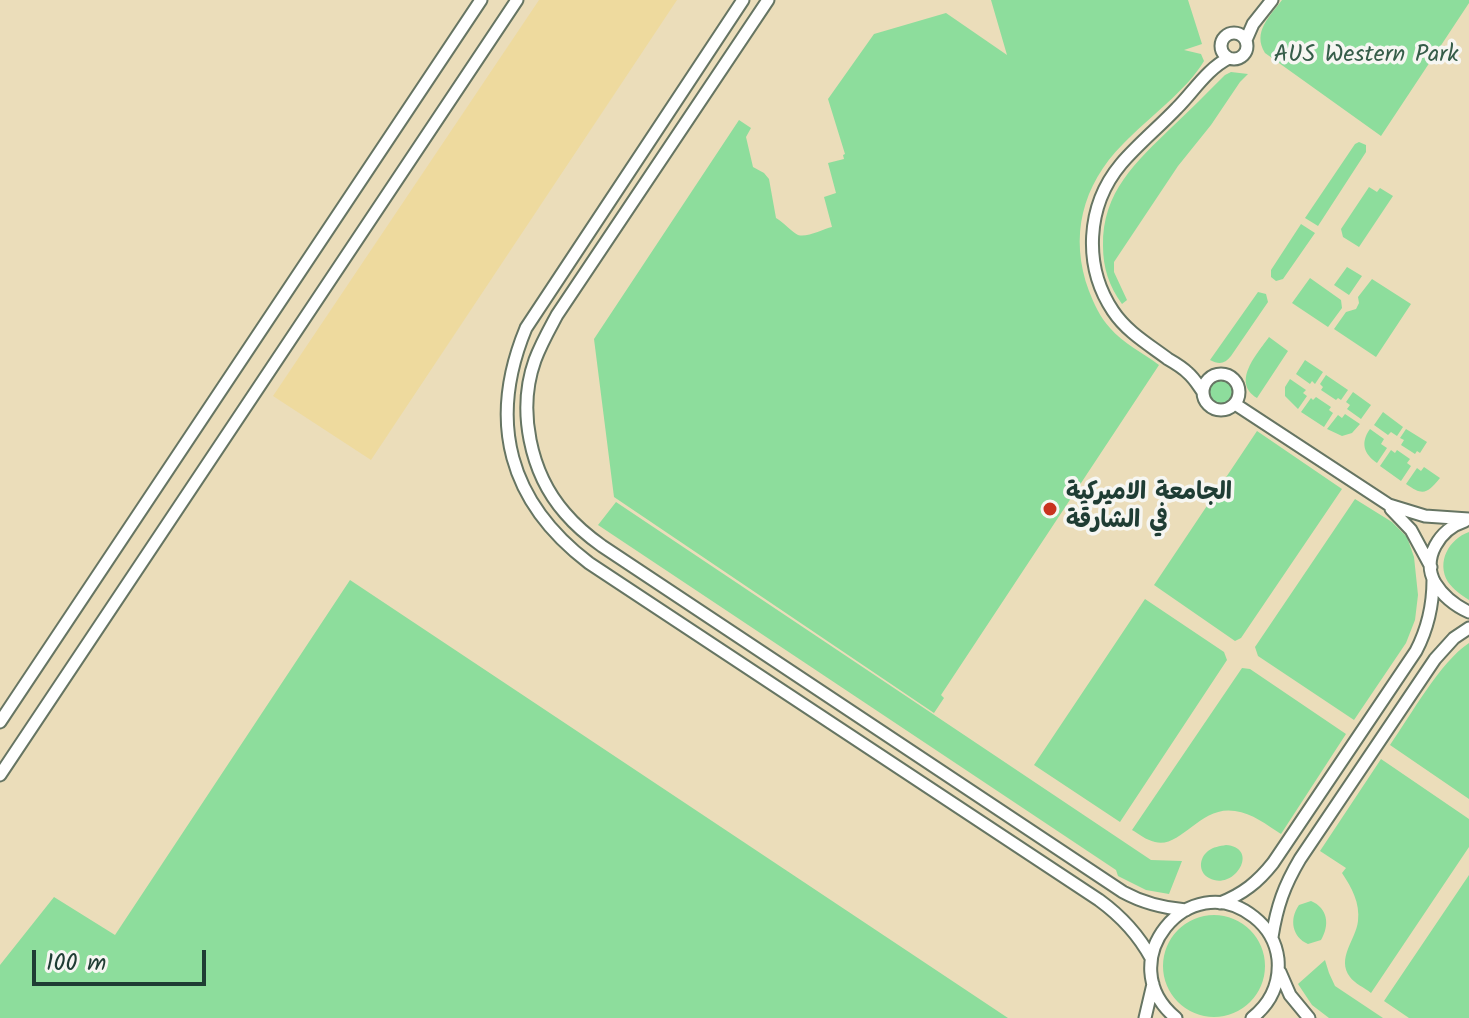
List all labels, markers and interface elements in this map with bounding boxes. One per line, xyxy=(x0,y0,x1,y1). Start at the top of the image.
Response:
park label: AUS Western Park xyxy=(1273,43,1459,71)
place label: الجامعة الاميركية في الشارقة xyxy=(1066,481,1232,537)
marker: الجامعة الاميركية في الشارقة xyxy=(1041,500,1059,518)
scale bar xyxy=(36,934,210,984)
text: 100 m xyxy=(46,944,106,983)

